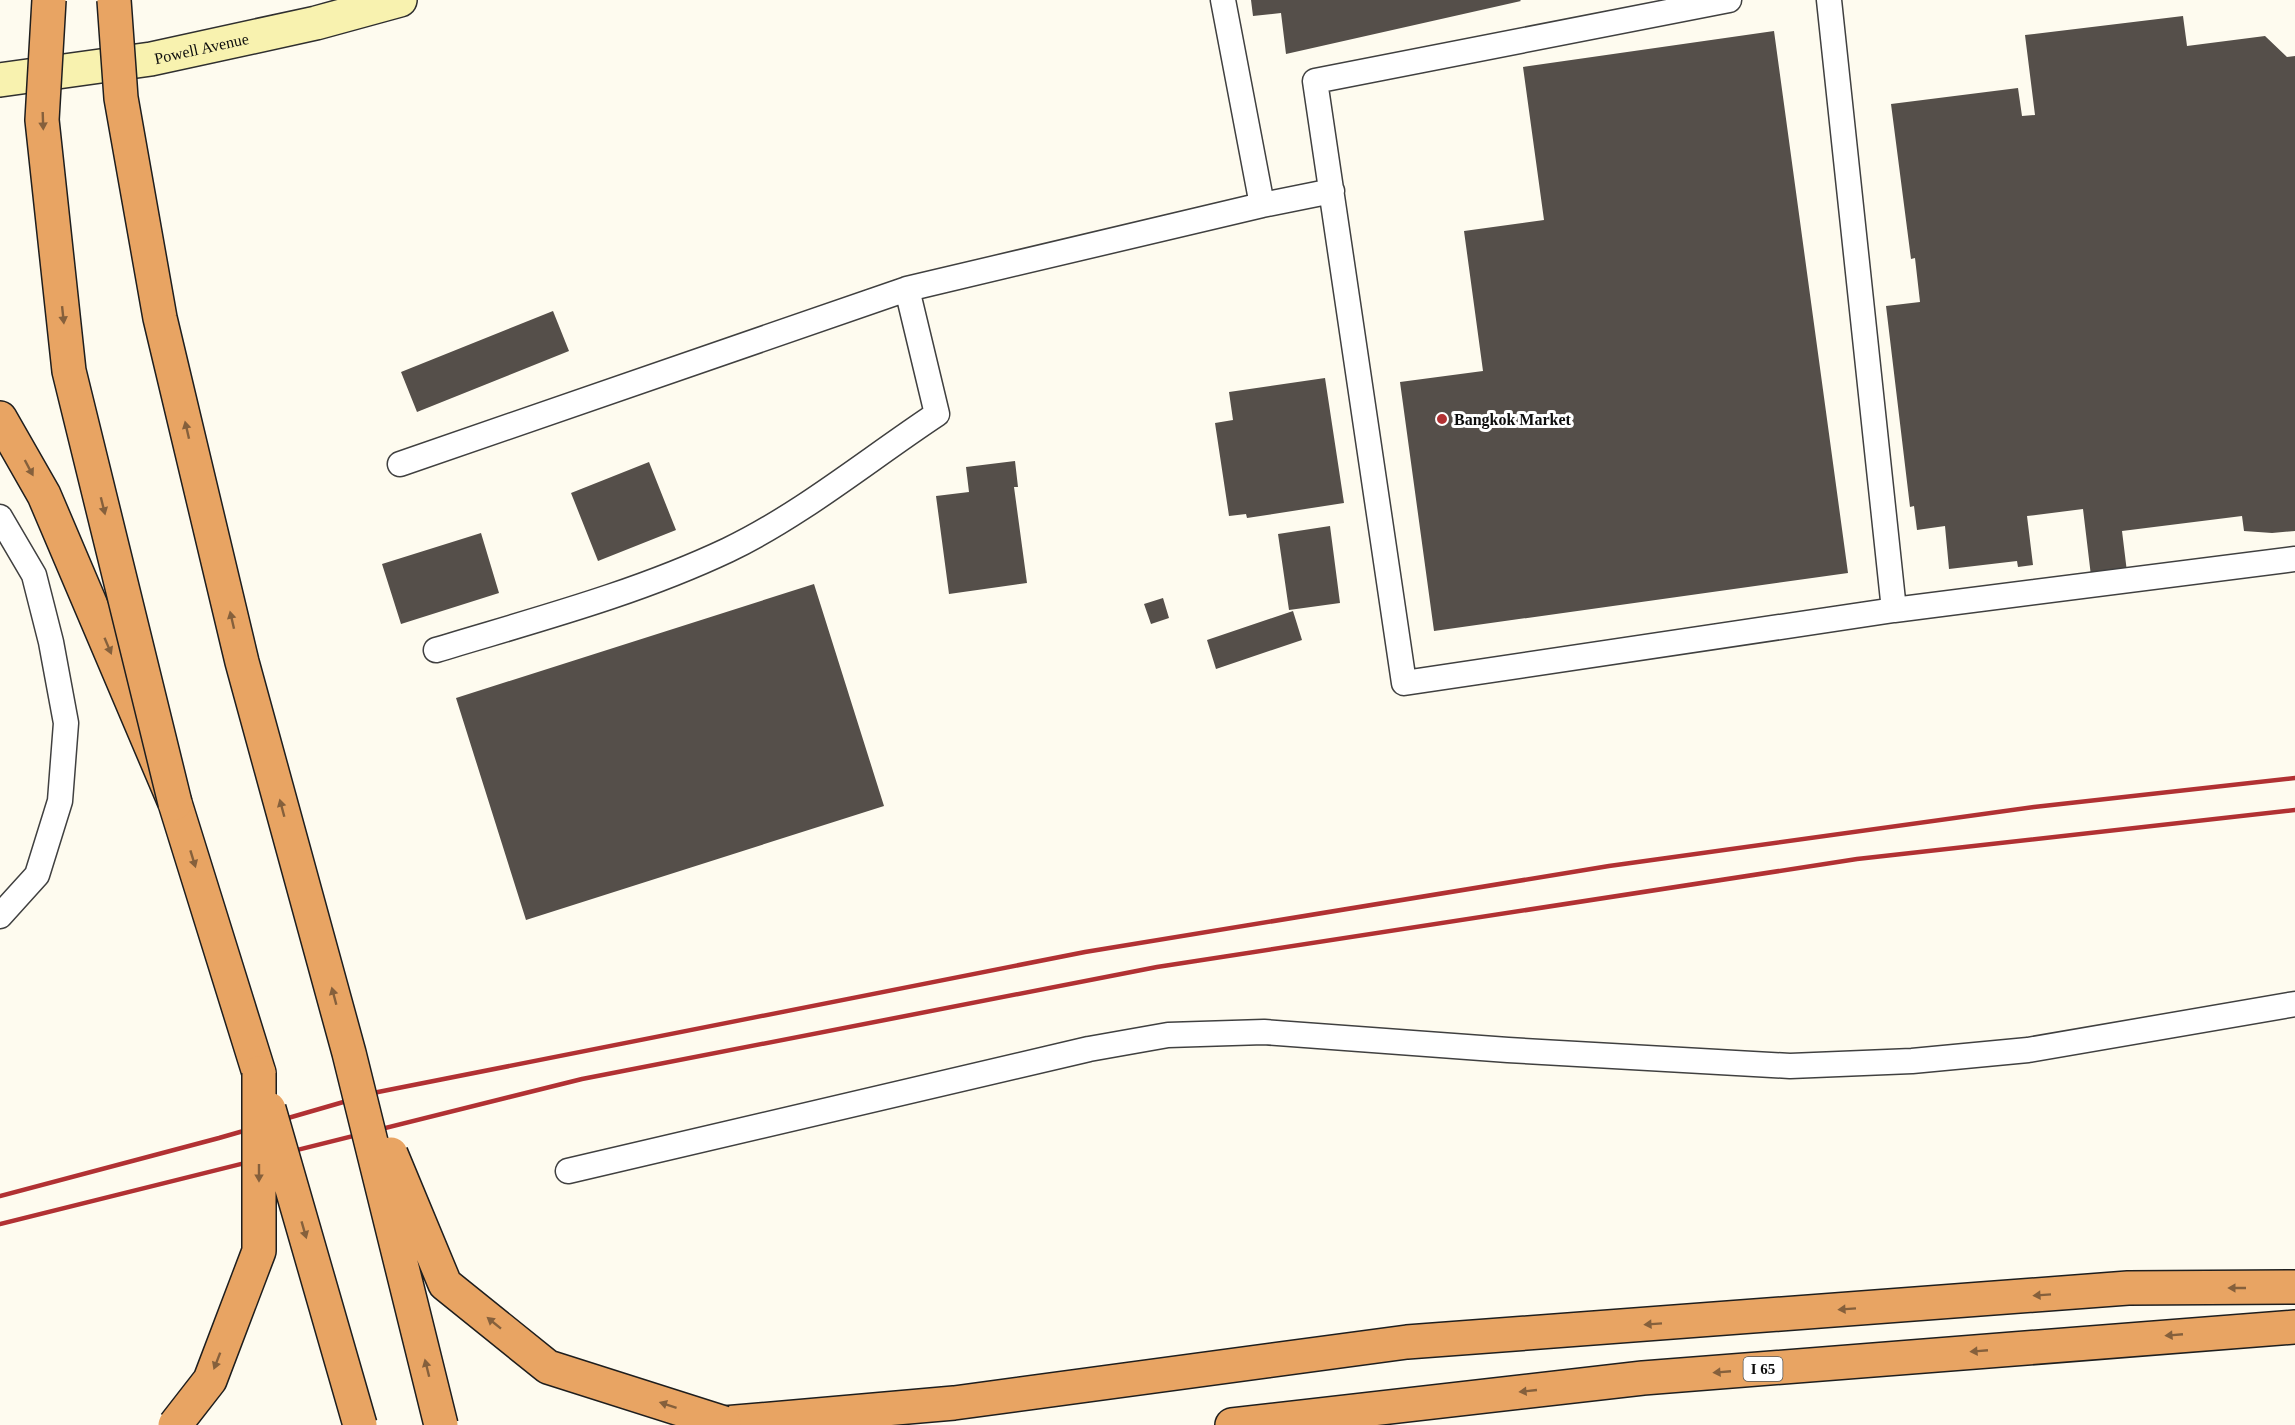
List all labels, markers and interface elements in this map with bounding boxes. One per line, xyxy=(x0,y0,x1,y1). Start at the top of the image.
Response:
street label: Powell Avenue xyxy=(153,30,250,67)
one-way arrow xyxy=(38,112,47,131)
one-way arrow xyxy=(58,306,68,325)
place label: Bangkok Market xyxy=(1454,411,1572,429)
marker: Bangkok Market xyxy=(1435,412,1449,426)
one-way arrow xyxy=(181,421,191,439)
one-way arrow xyxy=(24,459,34,477)
one-way arrow xyxy=(98,497,108,515)
one-way arrow xyxy=(227,610,236,629)
one-way arrow xyxy=(103,638,113,656)
one-way arrow xyxy=(277,799,286,817)
one-way arrow xyxy=(189,850,198,868)
one-way arrow xyxy=(329,987,338,1005)
one-way arrow xyxy=(254,1164,264,1183)
one-way arrow xyxy=(300,1221,309,1239)
one-way arrow xyxy=(2227,1283,2246,1293)
one-way arrow xyxy=(2032,1290,2051,1300)
one-way arrow xyxy=(1838,1305,1857,1314)
one-way arrow xyxy=(486,1317,502,1330)
one-way arrow xyxy=(1643,1319,1662,1329)
one-way arrow xyxy=(2164,1331,2183,1340)
one-way arrow xyxy=(1970,1346,1989,1356)
one-way arrow xyxy=(212,1352,221,1370)
road number: I 65 xyxy=(1744,1357,1782,1381)
one-way arrow xyxy=(422,1359,432,1377)
one-way arrow xyxy=(1713,1367,1732,1377)
one-way arrow xyxy=(1519,1386,1538,1396)
one-way arrow xyxy=(659,1400,677,1409)

